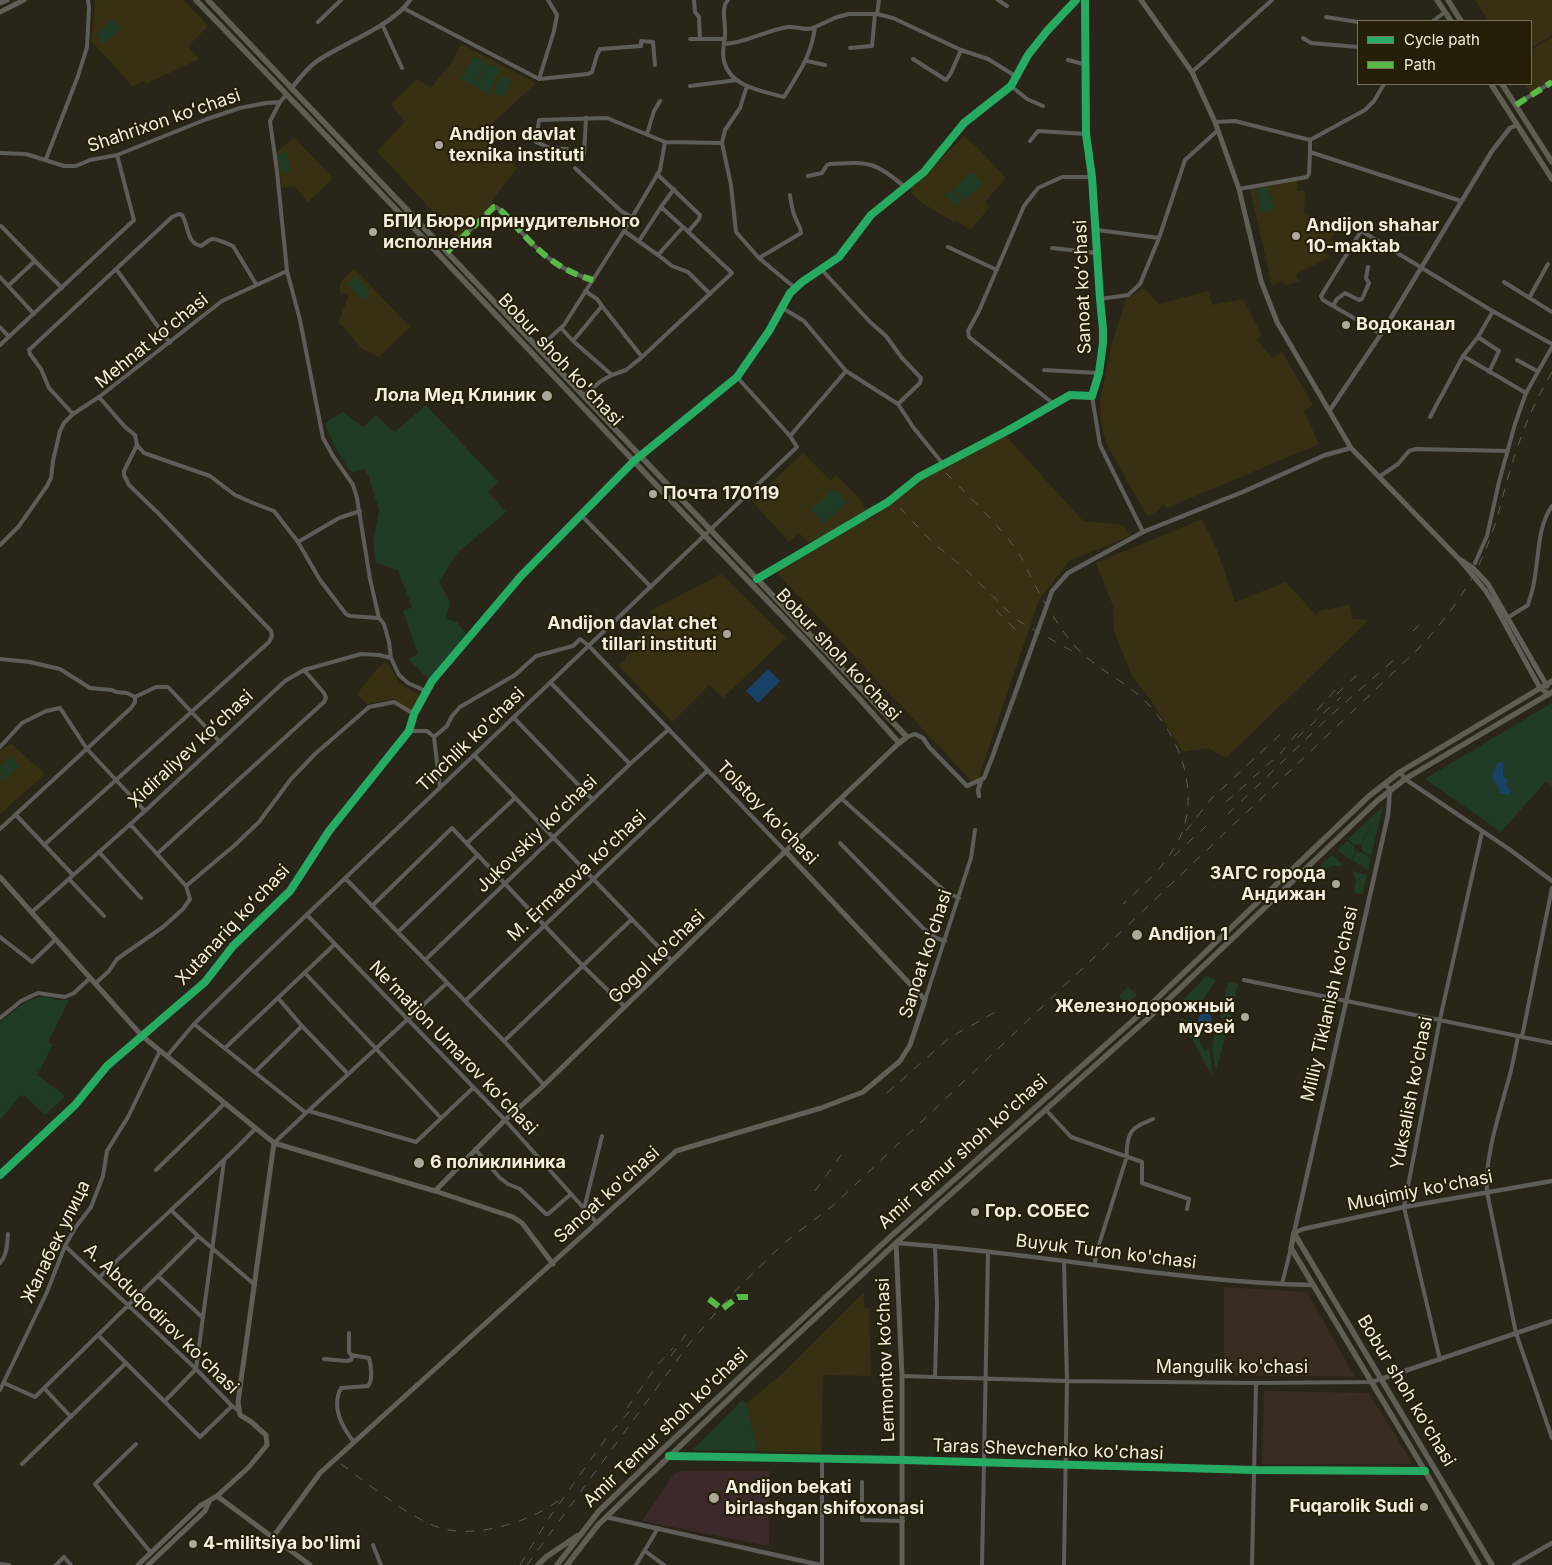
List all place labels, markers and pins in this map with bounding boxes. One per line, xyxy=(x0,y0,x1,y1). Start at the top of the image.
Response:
place label: Andijon davlat texnika instituti xyxy=(449,124,584,166)
marker: Andijon davlat texnika instituti xyxy=(433,139,445,151)
place label: БПИ Бюро принудительного исполнения xyxy=(383,211,640,253)
place label: Andijon shahar 10-maktab xyxy=(1306,215,1439,258)
marker: БПИ Бюро принудительного исполнения xyxy=(367,226,379,238)
marker: Andijon shahar 10-maktab xyxy=(1290,230,1302,242)
place label: Водоканал xyxy=(1356,314,1455,336)
marker: Водоканал xyxy=(1340,319,1352,331)
place label: Лола Мед Клиник xyxy=(374,385,536,407)
marker: Лола Мед Клиник xyxy=(540,389,554,403)
place label: Почта 170119 xyxy=(663,483,779,505)
marker: Почта 170119 xyxy=(647,488,659,500)
place label: Andijon davlat chet tillari instituti xyxy=(547,613,717,656)
marker: Andijon davlat chet tillari instituti xyxy=(721,628,733,640)
place label: ЗАГС города Андижан xyxy=(1210,863,1326,906)
marker: ЗАГС города Андижан xyxy=(1330,878,1342,890)
place label: Andijon 1 xyxy=(1148,924,1228,946)
marker: Andijon 1 xyxy=(1130,928,1144,942)
place label: Железнодорожный музей xyxy=(1055,996,1235,1038)
marker: Железнодорожный музей xyxy=(1239,1011,1251,1023)
place label: 6 поликлиника xyxy=(430,1152,566,1174)
marker: 6 поликлиника xyxy=(412,1156,426,1170)
place label: Гор. СОБЕС xyxy=(985,1201,1090,1223)
marker: Гор. СОБЕС xyxy=(969,1206,981,1218)
place label: Аndijon bekati birlashgan shifoxonasi xyxy=(725,1477,924,1520)
marker: Аndijon bekati birlashgan shifoxonasi xyxy=(707,1491,721,1505)
place label: Fuqarolik Sudi xyxy=(1289,1496,1414,1518)
marker: Fuqarolik Sudi xyxy=(1418,1501,1430,1513)
place label: 4-militsiya bo'limi xyxy=(203,1533,361,1555)
marker: 4-militsiya bo'limi xyxy=(187,1538,199,1550)

